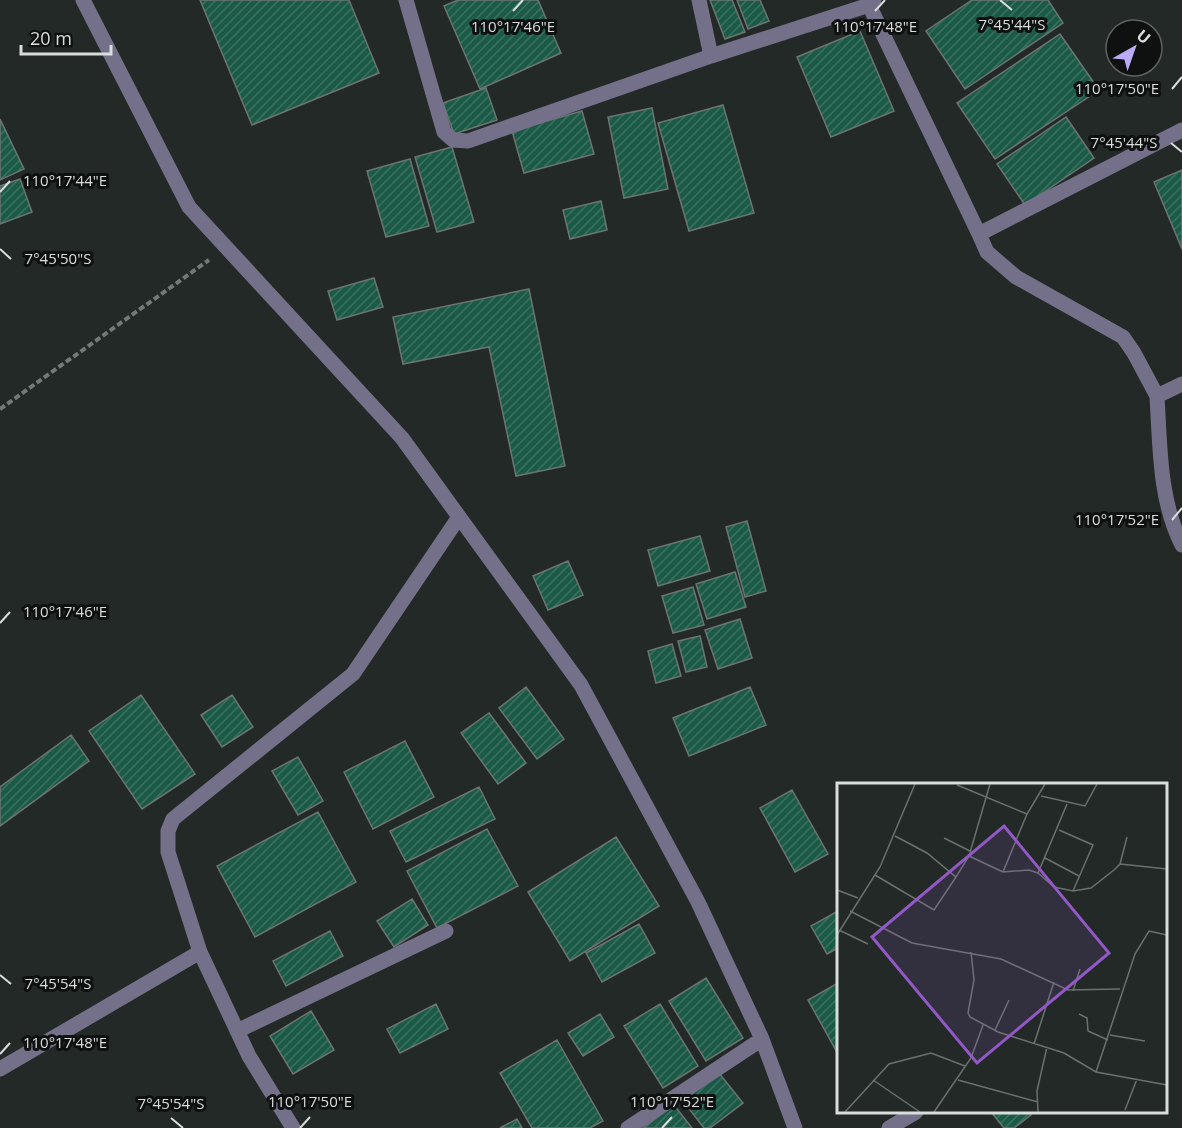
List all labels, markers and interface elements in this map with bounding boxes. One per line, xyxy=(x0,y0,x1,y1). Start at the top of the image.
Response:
text: 7°45'44"S xyxy=(979,14,1045,34)
text: 110°17'46"E xyxy=(471,16,555,36)
text: 110°17'48"E xyxy=(833,16,917,36)
scale bar xyxy=(21,18,111,56)
north arrow xyxy=(1104,18,1164,78)
text: U xyxy=(1132,24,1155,49)
text: 20 m xyxy=(30,26,72,50)
text: 110°17'50"E xyxy=(1075,78,1159,98)
text: 7°45'44"S xyxy=(1091,132,1157,152)
text: 110°17'44"E xyxy=(23,170,107,190)
text: 7°45'50"S xyxy=(25,248,91,268)
text: 110°17'52"E xyxy=(1075,509,1159,529)
text: 110°17'46"E xyxy=(23,601,107,621)
inset map xyxy=(837,783,1167,1113)
text: 7°45'54"S xyxy=(25,973,91,993)
text: 110°17'48"E xyxy=(23,1032,107,1052)
text: 110°17'50"E xyxy=(268,1091,352,1111)
text: 110°17'52"E xyxy=(630,1091,714,1111)
text: 7°45'54"S xyxy=(138,1093,204,1113)

